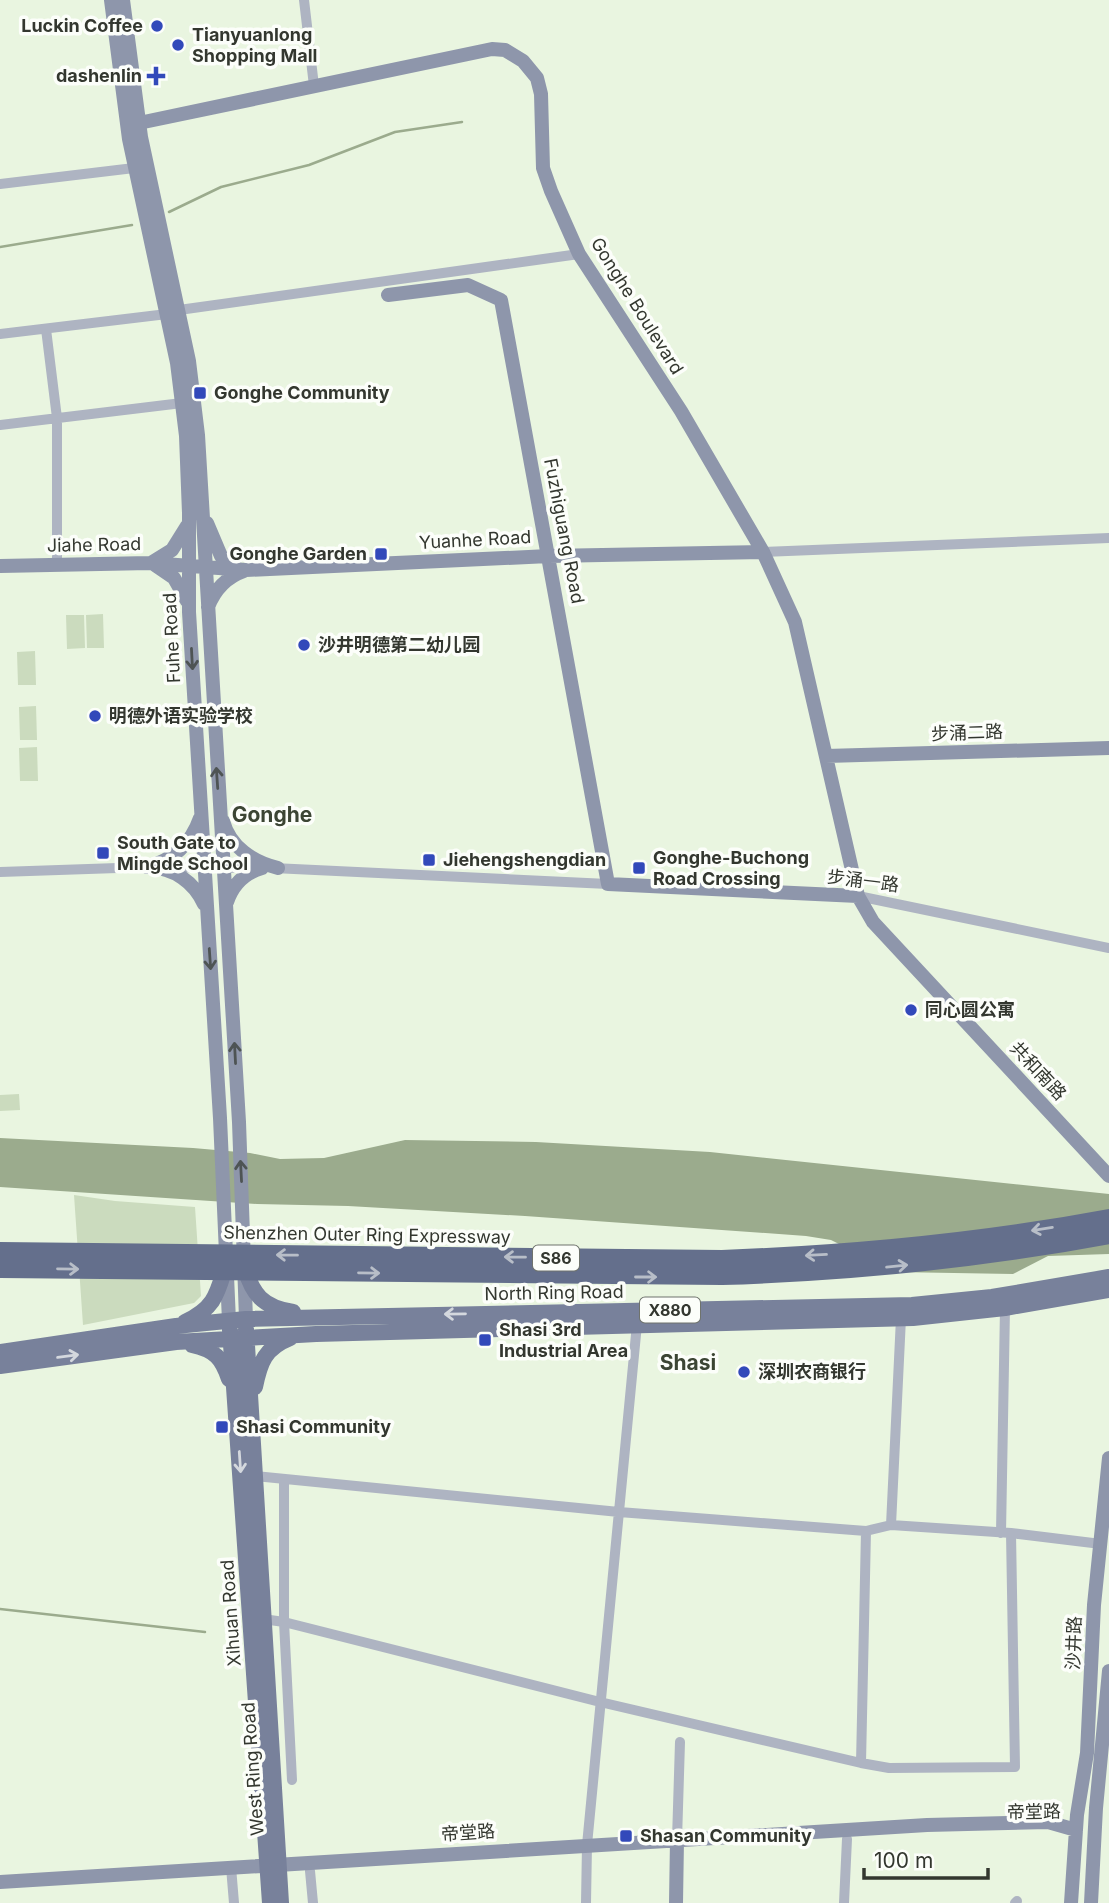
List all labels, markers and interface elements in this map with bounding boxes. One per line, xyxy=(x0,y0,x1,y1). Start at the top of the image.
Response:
place label: Luckin Coffee xyxy=(21,15,143,36)
marker: Luckin Coffee xyxy=(149,18,165,34)
place label: Tianyuanlong Shopping Mall xyxy=(192,24,317,66)
marker: Tianyuanlong Shopping Mall xyxy=(170,37,186,53)
place label: dashenlin xyxy=(56,65,142,86)
marker: dashenlin xyxy=(148,68,164,84)
street label: Gonghe Boulevard xyxy=(587,233,688,378)
place label: Gonghe Community xyxy=(214,382,390,403)
marker: Gonghe Community xyxy=(192,385,208,401)
street label: Fuzhiguang Road xyxy=(540,456,589,605)
street label: Yuanhe Road xyxy=(418,526,532,553)
street label: Jiahe Road xyxy=(47,533,141,556)
place label: Gonghe Garden xyxy=(230,543,367,564)
marker: Gonghe Garden xyxy=(373,546,389,562)
street label: Fuhe Road xyxy=(159,592,184,684)
place label: 沙井明德第二幼儿园 xyxy=(318,634,480,655)
marker: 沙井明德第二幼儿园 xyxy=(296,637,312,653)
one-way arrow xyxy=(186,647,199,669)
place label: 明德外语实验学校 xyxy=(109,705,253,726)
marker: 明德外语实验学校 xyxy=(87,708,103,724)
street label: 步涌二路 xyxy=(931,721,1003,744)
one-way arrow xyxy=(211,766,224,789)
district label: Gonghe xyxy=(232,802,312,827)
place label: South Gate to Mingde School xyxy=(117,832,248,874)
marker: South Gate to Mingde School xyxy=(95,845,111,861)
place label: Gonghe-Buchong Road Crossing xyxy=(653,847,809,889)
place label: Jiehengshengdian xyxy=(443,849,606,870)
marker: Jiehengshengdian xyxy=(421,852,437,868)
marker: Gonghe-Buchong Road Crossing xyxy=(631,860,647,876)
street label: 步涌一路 xyxy=(826,866,900,895)
one-way arrow xyxy=(204,947,217,970)
place label: 同心圆公寓 xyxy=(925,999,1015,1020)
marker: 同心圆公寓 xyxy=(903,1002,919,1018)
street label: 共和南路 xyxy=(1006,1037,1071,1104)
one-way arrow xyxy=(228,1042,241,1065)
one-way arrow xyxy=(234,1160,247,1183)
street label: Shenzhen Outer Ring Expressway xyxy=(223,1221,511,1248)
one-way arrow xyxy=(1031,1223,1054,1236)
road number: S86 xyxy=(533,1246,579,1270)
one-way arrow xyxy=(276,1248,299,1262)
one-way arrow xyxy=(805,1249,828,1262)
one-way arrow xyxy=(504,1250,527,1264)
one-way arrow xyxy=(885,1259,908,1272)
one-way arrow xyxy=(56,1263,79,1276)
one-way arrow xyxy=(357,1266,380,1280)
one-way arrow xyxy=(634,1270,657,1284)
street label: North Ring Road xyxy=(484,1281,624,1304)
road number: X880 xyxy=(640,1298,700,1322)
one-way arrow xyxy=(444,1307,467,1321)
place label: Shasi 3rd Industrial Area xyxy=(499,1319,628,1361)
marker: Shasi 3rd Industrial Area xyxy=(477,1332,493,1348)
one-way arrow xyxy=(56,1350,79,1363)
district label: Shasi xyxy=(660,1350,716,1375)
place label: 深圳农商银行 xyxy=(758,1361,866,1382)
marker: 深圳农商银行 xyxy=(736,1364,752,1380)
place label: Shasi Community xyxy=(236,1416,391,1437)
marker: Shasi Community xyxy=(214,1419,230,1435)
one-way arrow xyxy=(233,1451,246,1474)
street label: Xihuan Road xyxy=(216,1559,245,1667)
street label: 沙井路 xyxy=(1062,1616,1085,1670)
street label: West Ring Road xyxy=(237,1702,268,1837)
street label: 帝堂路 xyxy=(1007,1801,1061,1822)
street label: 帝堂路 xyxy=(440,1820,496,1845)
place label: Shasan Community xyxy=(640,1825,812,1846)
marker: Shasan Community xyxy=(618,1828,634,1844)
scale bar xyxy=(864,1836,988,1880)
text: 100 m xyxy=(874,1848,933,1873)

